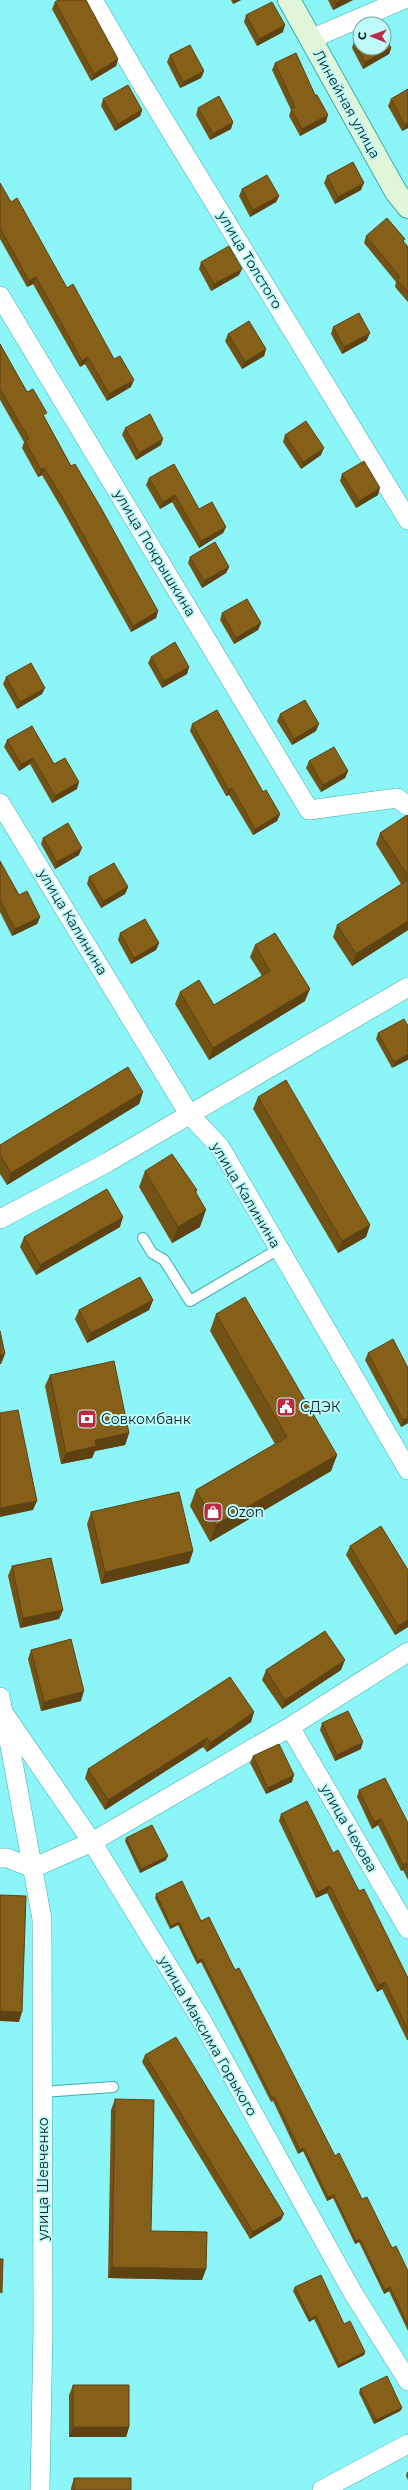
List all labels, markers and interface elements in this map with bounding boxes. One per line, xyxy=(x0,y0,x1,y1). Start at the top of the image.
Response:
north arrow xyxy=(352,16,392,56)
text: С xyxy=(355,32,369,40)
street label: Линейная улица xyxy=(310,46,384,162)
street label: улица Толстого xyxy=(213,207,286,312)
street label: улица Покрышкина xyxy=(109,485,200,620)
street label: улица Калинина xyxy=(34,865,112,978)
street label: улица Калинина xyxy=(207,1138,285,1251)
public building icon: СДЭК xyxy=(275,1396,297,1418)
place label: СДЭК xyxy=(300,1398,341,1416)
bank icon: Совкомбанк xyxy=(76,1408,98,1430)
place label: Совкомбанк xyxy=(101,1410,191,1428)
shop icon: Ozon xyxy=(202,1501,224,1523)
place label: Ozon xyxy=(227,1503,264,1521)
street label: улица Чехова xyxy=(316,1780,381,1875)
street label: улица Максима Горького xyxy=(154,1952,261,2119)
street label: улица Шевченко xyxy=(34,2117,52,2242)

